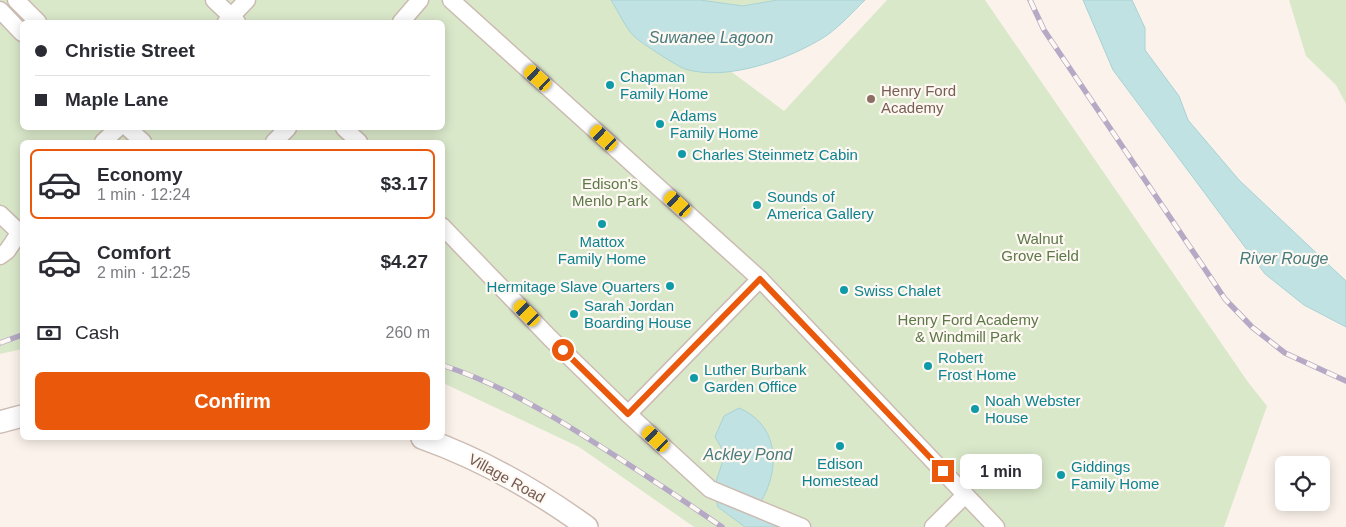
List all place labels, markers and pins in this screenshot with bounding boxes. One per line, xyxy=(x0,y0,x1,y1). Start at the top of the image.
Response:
place label: Chapman Family Home xyxy=(620,68,708,102)
marker: Chapman Family Home xyxy=(604,79,616,91)
place label: Henry Ford Academy xyxy=(881,82,956,116)
marker: Henry Ford Academy xyxy=(865,93,877,105)
place label: Adams Family Home xyxy=(670,107,758,141)
marker: Adams Family Home xyxy=(654,118,666,130)
place label: Charles Steinmetz Cabin xyxy=(692,146,858,163)
marker: Charles Steinmetz Cabin xyxy=(676,148,688,160)
place label: Sounds of America Gallery xyxy=(767,188,874,222)
marker: Sounds of America Gallery xyxy=(751,199,763,211)
marker: Mattox Family Home xyxy=(596,218,608,230)
place label: Mattox Family Home xyxy=(558,233,646,267)
place label: Hermitage Slave Quarters xyxy=(487,278,660,295)
marker: Hermitage Slave Quarters xyxy=(664,280,676,292)
place label: Swiss Chalet xyxy=(854,282,942,299)
marker: Swiss Chalet xyxy=(838,284,850,296)
place label: Sarah Jordan Boarding House xyxy=(584,297,692,331)
marker: Sarah Jordan Boarding House xyxy=(568,308,580,320)
place label: Robert Frost Home xyxy=(938,349,1016,383)
marker: Robert Frost Home xyxy=(922,360,934,372)
place label: Luther Burbank Garden Office xyxy=(704,361,807,395)
marker: Luther Burbank Garden Office xyxy=(688,372,700,384)
place label: Noah Webster House xyxy=(985,392,1081,426)
marker: Noah Webster House xyxy=(969,403,981,415)
marker: Edison Homestead xyxy=(834,440,846,452)
place label: Edison Homestead xyxy=(802,455,878,489)
place label: Giddings Family Home xyxy=(1071,458,1159,492)
marker: Giddings Family Home xyxy=(1055,469,1067,481)

